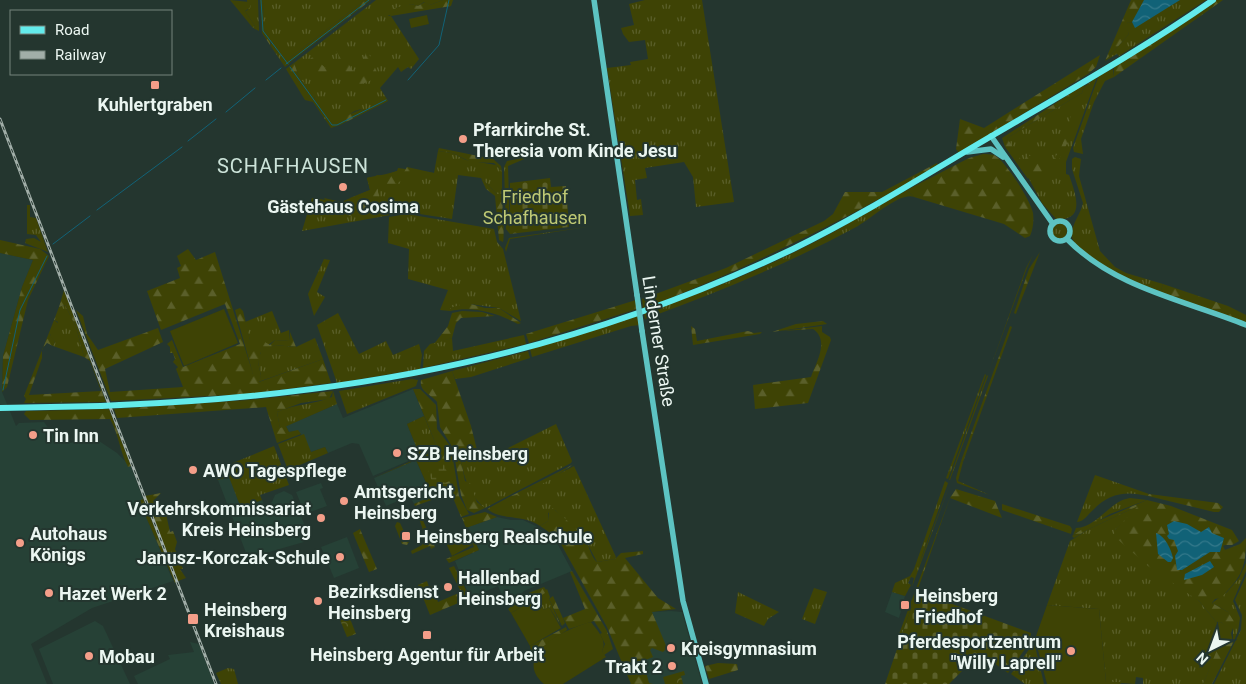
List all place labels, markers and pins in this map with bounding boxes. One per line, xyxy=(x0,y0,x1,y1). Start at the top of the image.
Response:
marker: Kuhlertgraben xyxy=(149,79,161,91)
place label: Kuhlertgraben xyxy=(97,94,213,115)
place label: Pfarrkirche St. Theresia vom Kinde Jesu xyxy=(473,119,677,161)
marker: Pfarrkirche St. Theresia vom Kinde Jesu xyxy=(457,133,469,145)
marker: Gästehaus Cosima xyxy=(337,181,349,193)
place label: Gästehaus Cosima xyxy=(267,196,419,217)
place label: Tin Inn xyxy=(43,425,99,446)
marker: Tin Inn xyxy=(27,429,39,441)
place label: SZB Heinsberg xyxy=(407,443,528,464)
marker: SZB Heinsberg xyxy=(391,447,403,459)
place label: AWO Tagespflege xyxy=(203,460,347,481)
marker: AWO Tagespflege xyxy=(187,464,199,476)
place label: Amtsgericht Heinsberg xyxy=(354,481,454,523)
marker: Amtsgericht Heinsberg xyxy=(338,495,350,507)
place label: Verkehrskommissariat Kreis Heinsberg xyxy=(127,498,311,540)
marker: Verkehrskommissariat Kreis Heinsberg xyxy=(315,512,327,524)
place label: Autohaus Königs xyxy=(30,523,107,565)
place label: Heinsberg Realschule xyxy=(416,526,593,547)
marker: Heinsberg Realschule xyxy=(400,530,412,542)
marker: Autohaus Königs xyxy=(14,537,26,549)
place label: Janusz-Korczak-Schule xyxy=(137,547,330,568)
marker: Janusz-Korczak-Schule xyxy=(334,551,346,563)
place label: Hallenbad Heinsberg xyxy=(458,567,541,609)
place label: Bezirksdienst Heinsberg xyxy=(328,581,439,623)
marker: Hallenbad Heinsberg xyxy=(442,581,454,593)
place label: Hazet Werk 2 xyxy=(59,583,167,604)
place label: Heinsberg Friedhof xyxy=(915,585,998,627)
marker: Hazet Werk 2 xyxy=(43,587,55,599)
marker: Bezirksdienst Heinsberg xyxy=(312,595,324,607)
place label: Heinsberg Kreishaus xyxy=(204,599,287,641)
marker: Heinsberg Friedhof xyxy=(899,599,911,611)
marker: Heinsberg Kreishaus xyxy=(186,612,200,626)
marker: Heinsberg Agentur für Arbeit xyxy=(421,629,433,641)
place label: Pferdesportzentrum "Willy Laprell" xyxy=(897,631,1061,673)
place label: Kreisgymnasium xyxy=(681,638,817,659)
marker: Kreisgymnasium xyxy=(665,642,677,654)
place label: Heinsberg Agentur für Arbeit xyxy=(310,644,544,665)
marker: Pferdesportzentrum "Willy Laprell" xyxy=(1065,645,1077,657)
place label: Mobau xyxy=(99,646,155,667)
marker: Mobau xyxy=(83,650,95,662)
place label: Trakt 2 xyxy=(605,656,662,677)
marker: Trakt 2 xyxy=(666,660,678,672)

